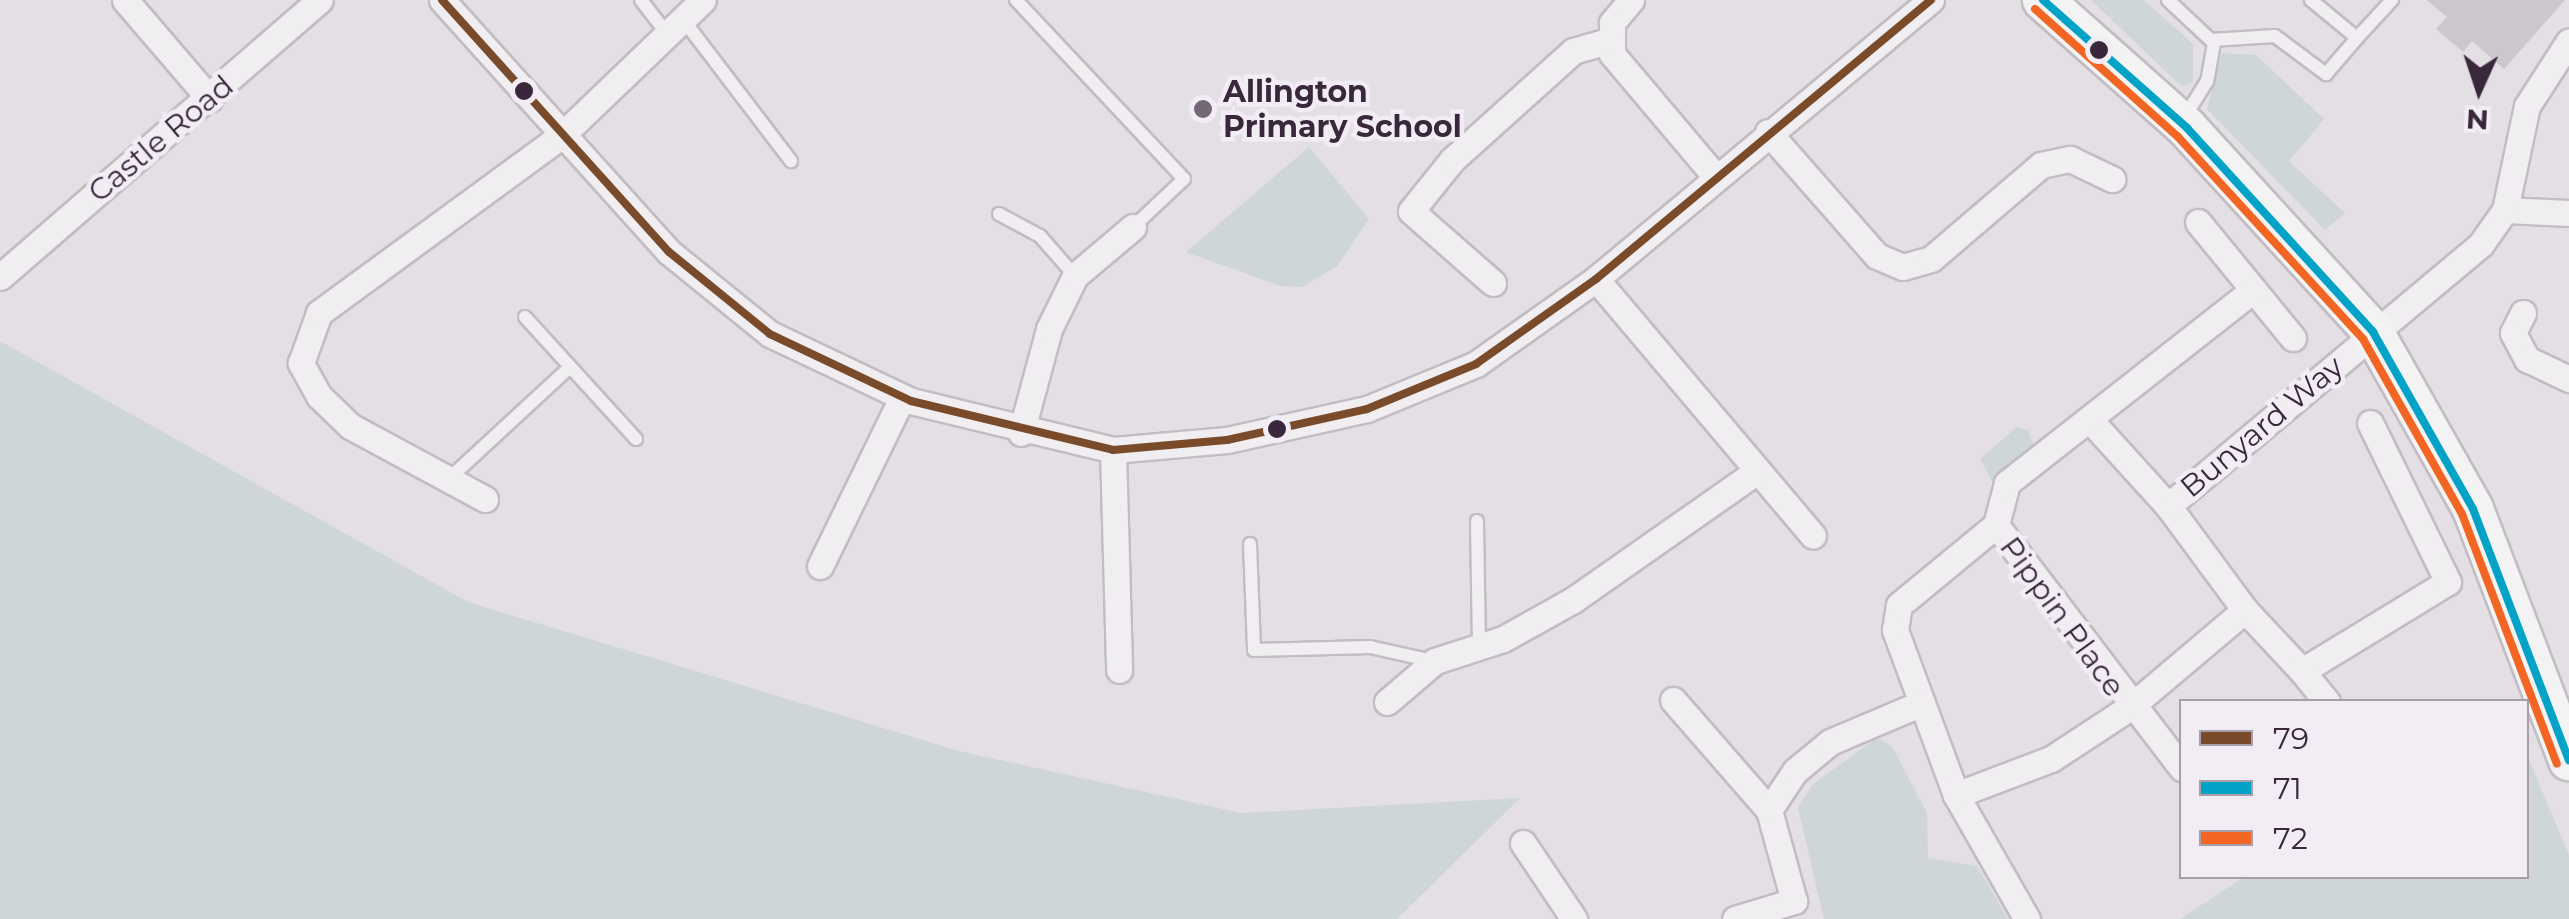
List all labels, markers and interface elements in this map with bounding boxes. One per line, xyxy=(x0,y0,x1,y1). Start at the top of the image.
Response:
unlabelled marker xyxy=(2089,40,2109,60)
north arrow xyxy=(2429,40,2529,140)
street label: Castle Road xyxy=(81,68,241,210)
place label: Allington Primary School xyxy=(1223,74,1462,144)
unlabelled marker xyxy=(514,81,534,101)
marker: Allington Primary School xyxy=(1192,98,1214,120)
text: N xyxy=(2465,102,2490,138)
street label: Bunyard Way xyxy=(2174,349,2350,505)
unlabelled marker xyxy=(1267,419,1287,439)
street label: Pippin Place xyxy=(1992,530,2132,704)
legend xyxy=(2179,699,2529,879)
text: 79 xyxy=(2273,720,2309,757)
text: 71 xyxy=(2273,770,2302,807)
text: 72 xyxy=(2273,820,2308,857)

